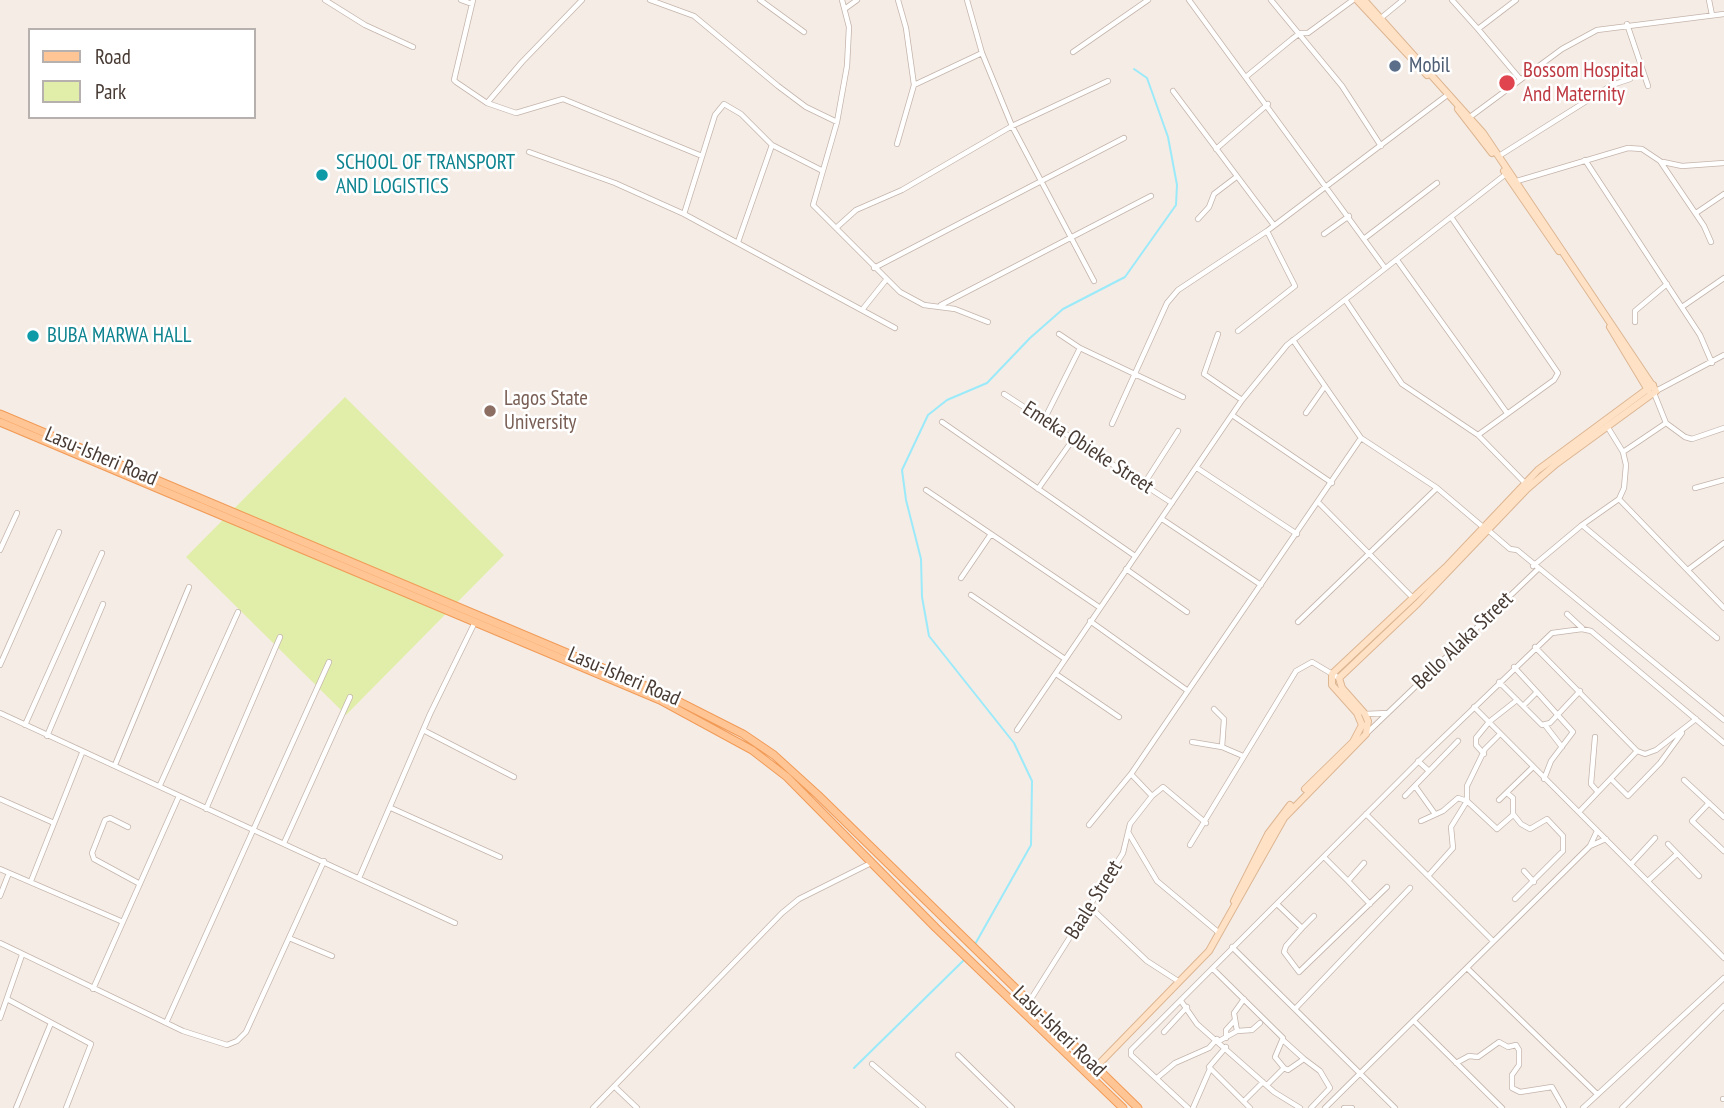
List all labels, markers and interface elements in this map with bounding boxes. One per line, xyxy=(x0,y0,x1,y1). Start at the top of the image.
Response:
legend xyxy=(28,28,256,119)
text: Road xyxy=(95,43,131,70)
place label: Mobil xyxy=(1409,53,1450,79)
marker: Mobil xyxy=(1387,58,1403,74)
place label: Bossom Hospital And Maternity xyxy=(1523,58,1644,108)
marker: Bossom Hospital And Maternity xyxy=(1497,73,1517,93)
text: Park xyxy=(95,78,126,105)
place label: SCHOOL OF TRANSPORT AND LOGISTICS xyxy=(336,150,515,200)
marker: SCHOOL OF TRANSPORT AND LOGISTICS xyxy=(314,167,330,183)
place label: BUBA MARWA HALL xyxy=(47,323,191,349)
marker: BUBA MARWA HALL xyxy=(25,328,41,344)
place label: Lagos State University xyxy=(504,386,588,436)
street label: Emeka Obieke Street xyxy=(1018,396,1158,500)
marker: Lagos State University xyxy=(482,403,498,419)
street label: Lasu-Isheri Road xyxy=(41,422,161,492)
street label: Bello Alaka Street xyxy=(1408,587,1518,695)
street label: Lasu-Isheri Road xyxy=(564,642,684,712)
street label: Baale Street xyxy=(1060,856,1128,944)
street label: Lasu-Isheri Road xyxy=(1007,981,1111,1083)

